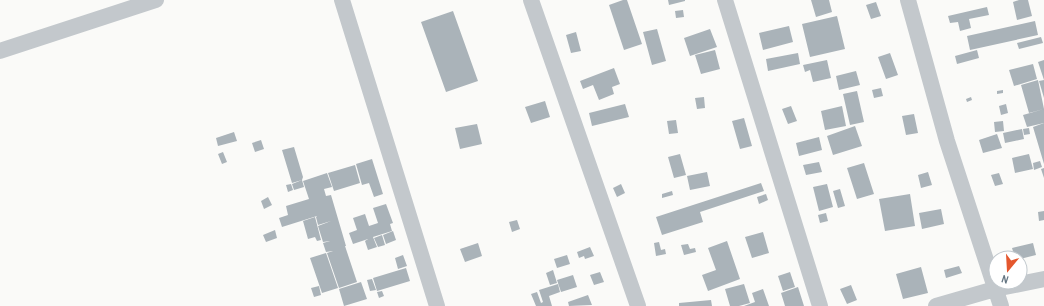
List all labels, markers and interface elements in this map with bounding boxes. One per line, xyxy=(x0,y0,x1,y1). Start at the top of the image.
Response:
north arrow xyxy=(988,250,1028,290)
text: N xyxy=(1000,272,1010,287)

